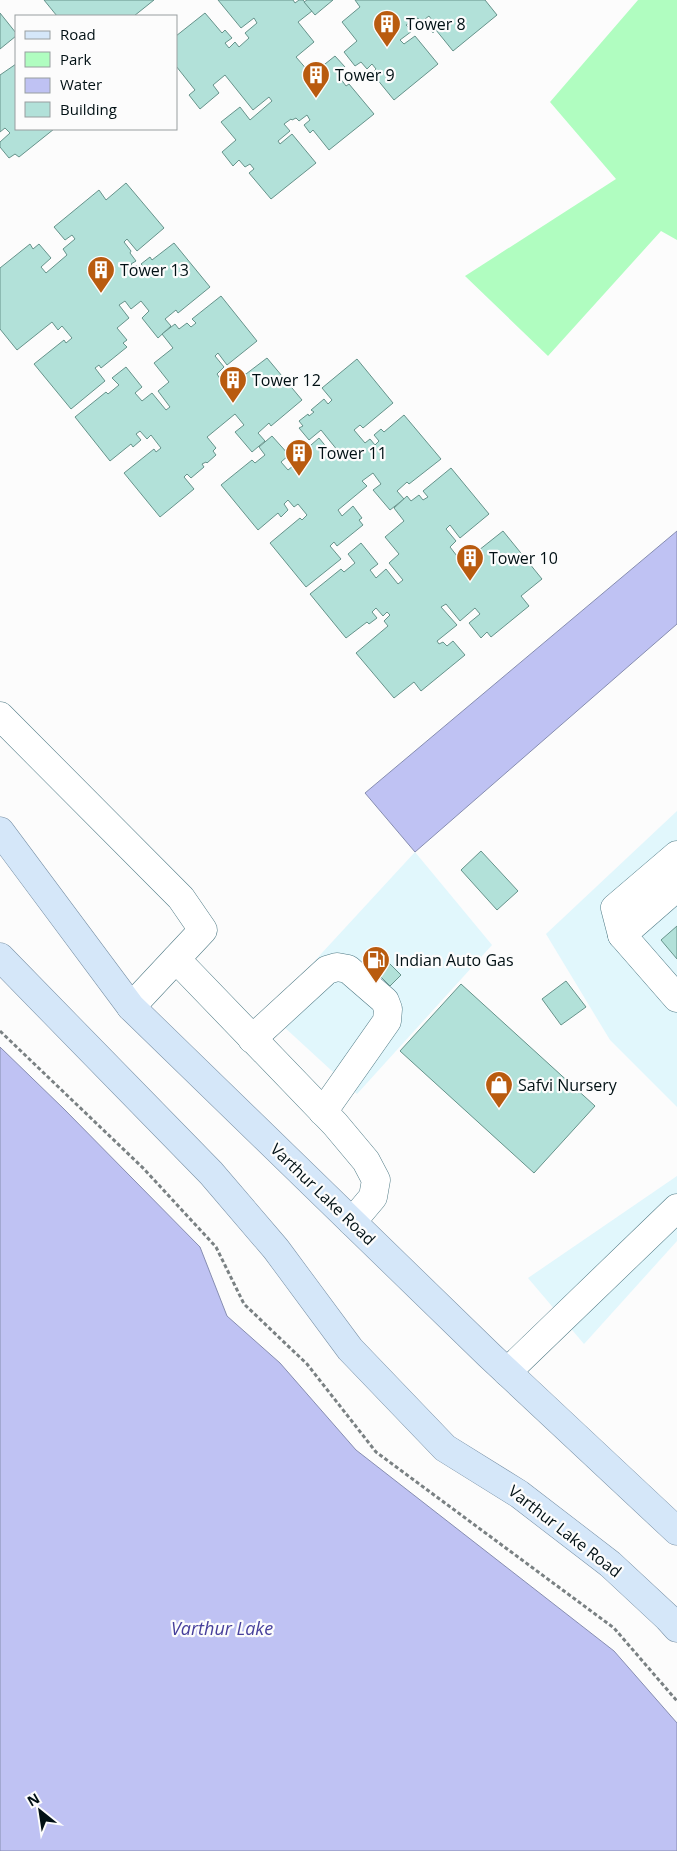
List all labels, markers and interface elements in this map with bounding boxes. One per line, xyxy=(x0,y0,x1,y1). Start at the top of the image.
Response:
building icon: Tower 8 xyxy=(372,9,402,48)
place label: Tower 8 xyxy=(406,13,466,35)
legend xyxy=(15,15,178,130)
text: Road xyxy=(60,24,96,44)
text: Park xyxy=(60,49,91,69)
building icon: Tower 9 xyxy=(301,60,331,99)
place label: Tower 9 xyxy=(335,64,395,86)
text: Water xyxy=(60,74,102,94)
text: Building xyxy=(60,99,117,119)
building icon: Tower 13 xyxy=(86,255,116,294)
place label: Tower 13 xyxy=(120,259,189,281)
building icon: Tower 12 xyxy=(218,365,248,404)
place label: Tower 12 xyxy=(252,369,321,391)
building icon: Tower 11 xyxy=(284,438,314,477)
place label: Tower 11 xyxy=(318,442,387,464)
building icon: Tower 10 xyxy=(455,543,485,582)
place label: Tower 10 xyxy=(489,547,558,569)
fuel station icon: Indian Auto Gas xyxy=(361,945,391,984)
place label: Indian Auto Gas xyxy=(395,949,514,971)
shop icon: Safvi Nursery xyxy=(484,1070,514,1109)
place label: Safvi Nursery xyxy=(518,1074,618,1096)
street label: Varthur Lake Road xyxy=(266,1138,380,1250)
street label: Varthur Lake Road xyxy=(504,1480,626,1582)
water label: Varthur Lake xyxy=(171,1616,273,1640)
north arrow xyxy=(15,1786,65,1836)
text: N xyxy=(24,1788,43,1810)

